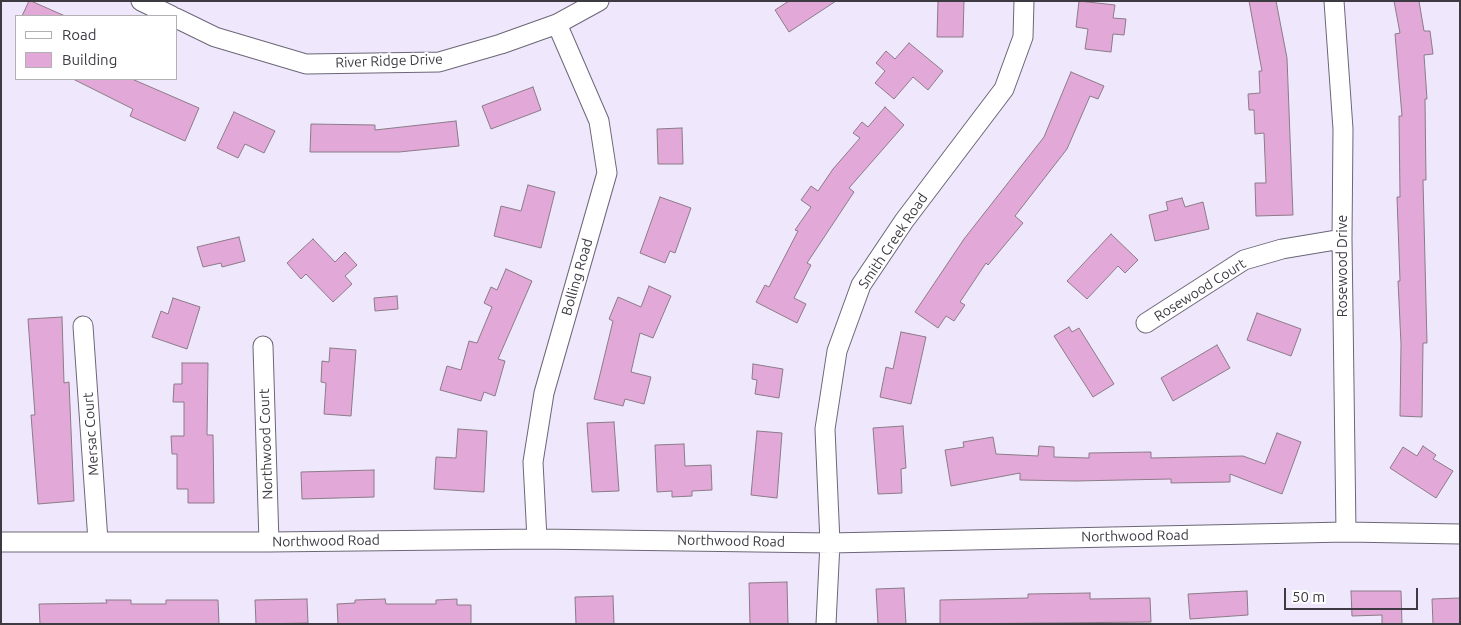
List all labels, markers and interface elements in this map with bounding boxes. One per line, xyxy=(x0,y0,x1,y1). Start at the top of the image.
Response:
legend xyxy=(15,15,178,80)
text: Road xyxy=(62,26,97,43)
text: Building xyxy=(62,51,117,68)
street label: River Ridge Drive xyxy=(335,51,443,71)
street label: Smith Creek Road xyxy=(855,190,931,292)
street label: Rosewood Drive xyxy=(1334,215,1350,317)
street label: Bolling Road xyxy=(558,237,596,317)
street label: Rosewood Court xyxy=(1151,255,1249,325)
street label: Northwood Court xyxy=(256,388,276,500)
street label: Mersac Court xyxy=(80,392,102,476)
street label: Northwood Road xyxy=(1081,527,1189,545)
street label: Northwood Road xyxy=(272,532,380,550)
street label: Northwood Road xyxy=(677,532,785,550)
scale bar xyxy=(1286,578,1420,610)
text: 50 m xyxy=(1292,588,1325,605)

